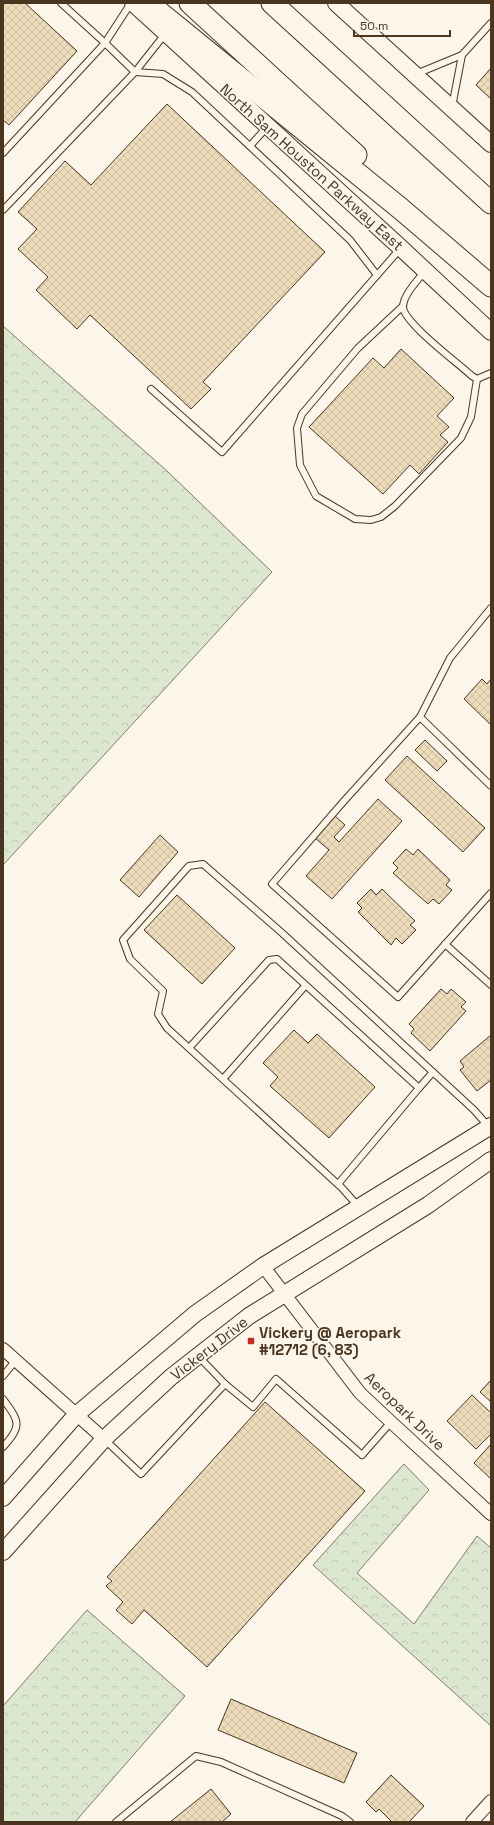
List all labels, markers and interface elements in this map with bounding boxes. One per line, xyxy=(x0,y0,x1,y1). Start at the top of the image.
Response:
scale bar xyxy=(354,12,450,38)
text: 50 m xyxy=(360,18,388,34)
street label: North Sam Houston Parkway East xyxy=(216,79,408,255)
street label: Vickery Drive xyxy=(166,1312,252,1384)
place label: Vickery @ Aeropark #12712 (6, 83) xyxy=(259,1323,402,1359)
marker: Vickery @ Aeropark #12712 (6, 83) xyxy=(246,1336,256,1346)
street label: Aeropark Drive xyxy=(361,1368,449,1454)

